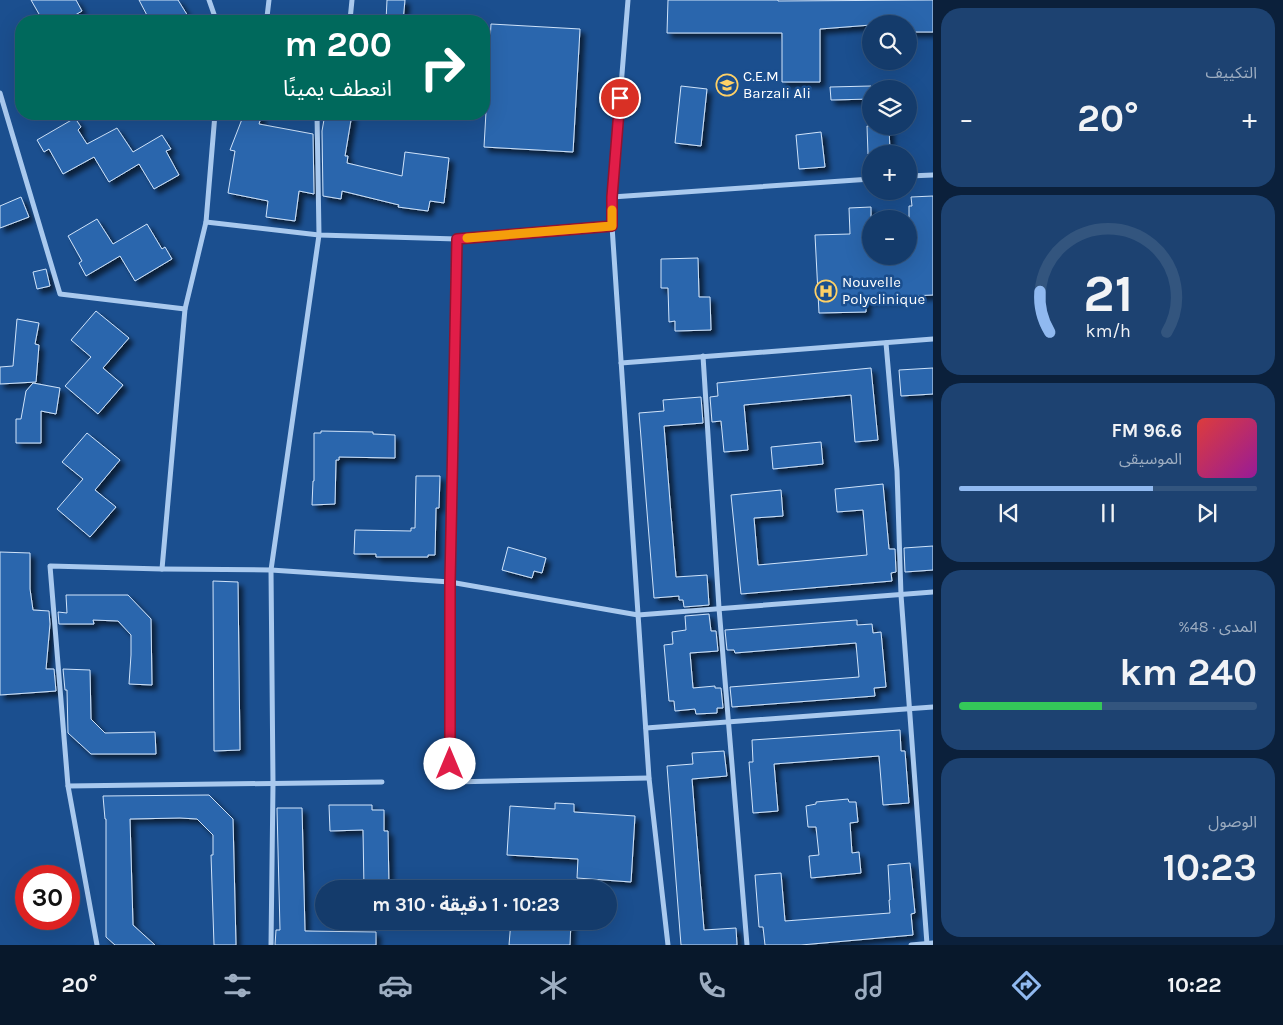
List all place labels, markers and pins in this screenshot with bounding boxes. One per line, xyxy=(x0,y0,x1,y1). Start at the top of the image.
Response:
place label: C.E.M Barzali Ali xyxy=(743,67,811,102)
school or university icon: C.E.M Barzali Ali xyxy=(715,73,739,97)
pin xyxy=(599,77,641,119)
place label: Nouvelle Polyclinique xyxy=(842,273,925,308)
hospital icon: Nouvelle Polyclinique xyxy=(814,279,838,303)

